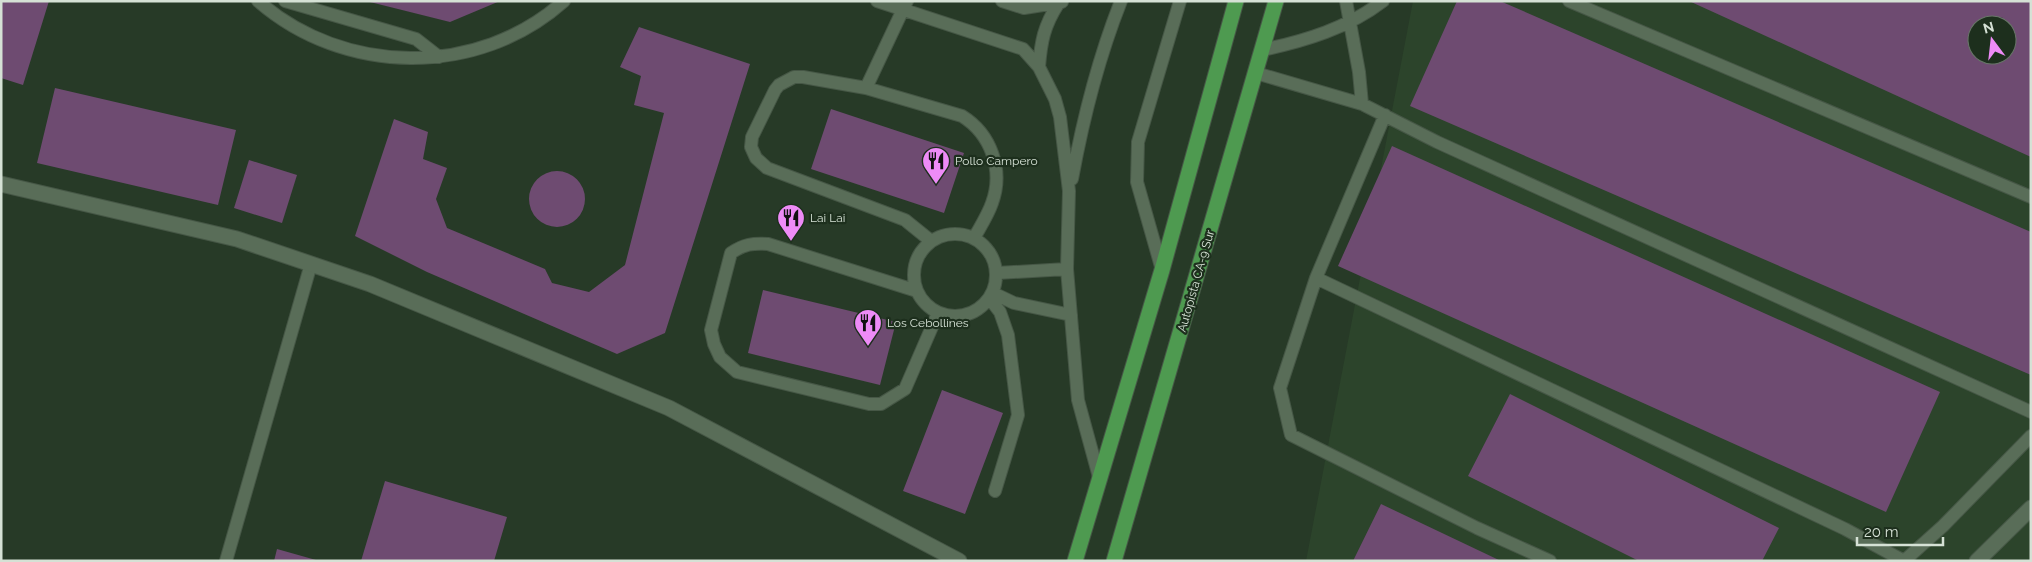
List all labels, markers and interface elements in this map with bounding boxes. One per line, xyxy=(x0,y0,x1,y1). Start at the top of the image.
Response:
north arrow xyxy=(1967,15,2017,65)
text: N xyxy=(1981,18,1996,37)
restaurant icon: Pollo Campero xyxy=(921,146,951,185)
place label: Pollo Campero xyxy=(955,154,1038,168)
restaurant icon: Lai Lai xyxy=(776,203,806,242)
place label: Lai Lai xyxy=(810,211,845,225)
street label: Autopista CA-9 Sur xyxy=(1175,228,1217,334)
restaurant icon: Los Cebollines xyxy=(853,308,883,347)
place label: Los Cebollines xyxy=(887,316,969,330)
scale bar xyxy=(1857,514,1943,546)
text: 20 m xyxy=(1864,523,1899,541)

